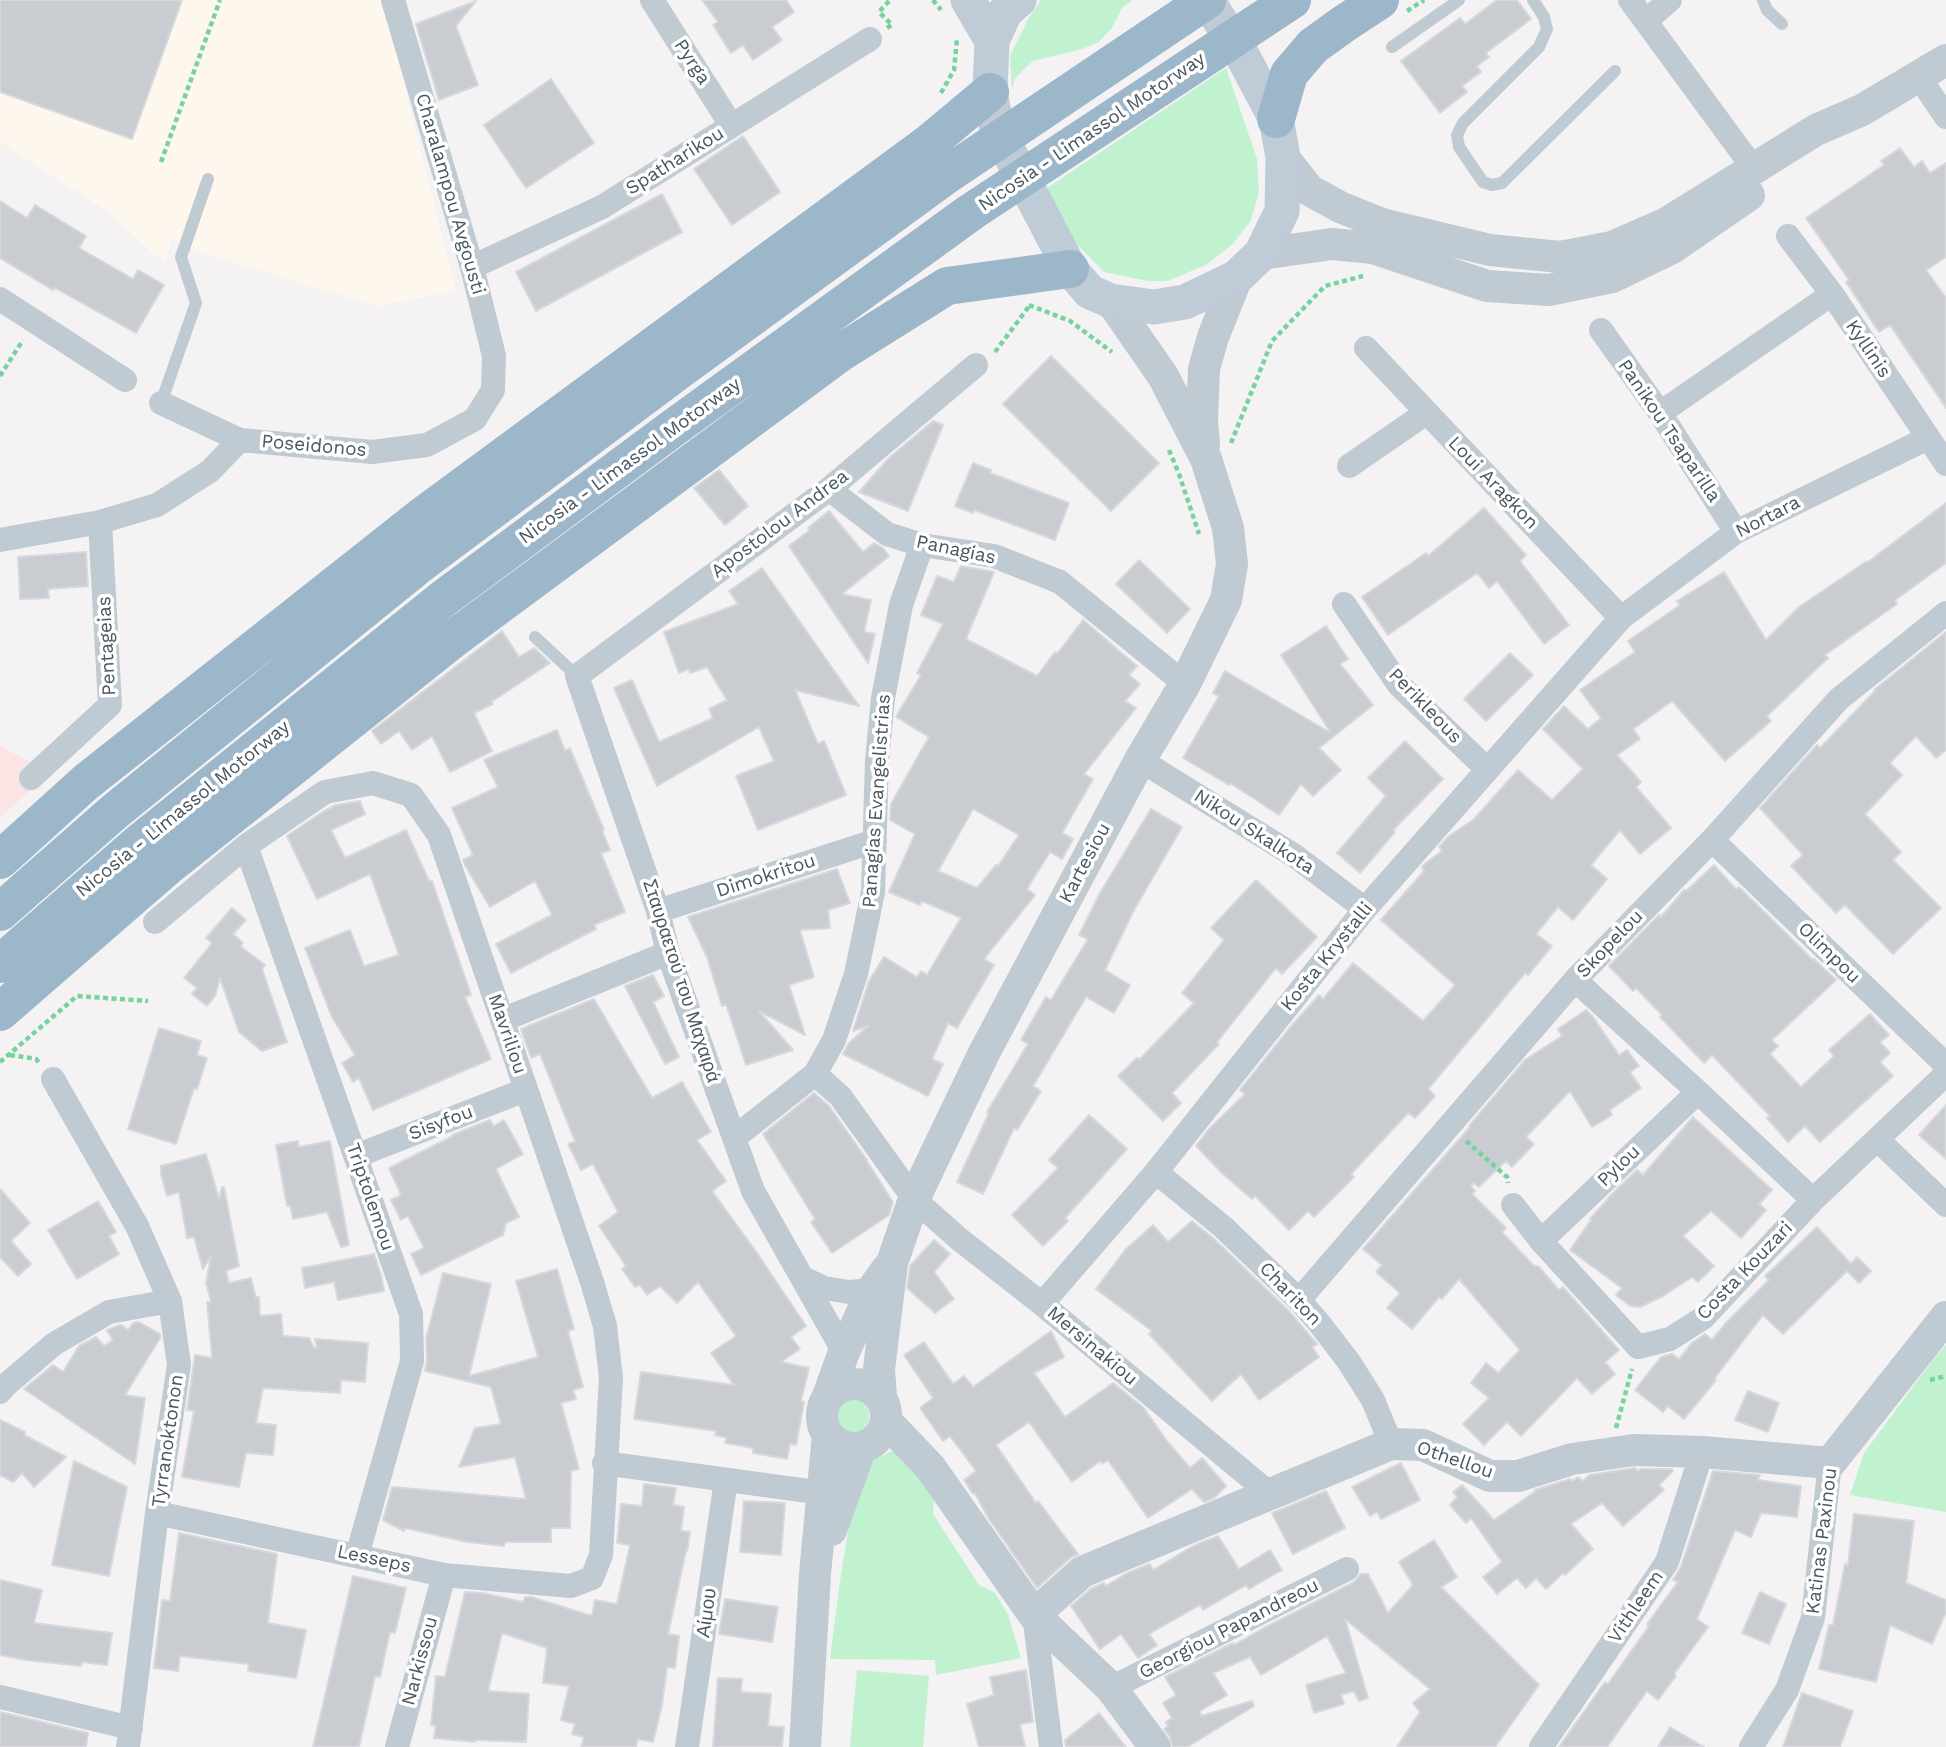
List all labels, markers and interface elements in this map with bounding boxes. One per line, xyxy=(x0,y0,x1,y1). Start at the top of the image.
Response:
street label: Pyrga xyxy=(669,35,715,89)
street label: Nicosia - Limassol Motorway xyxy=(974,47,1210,217)
street label: Charalampou Avgousti xyxy=(410,91,490,297)
street label: Spatharikou xyxy=(622,122,728,200)
street label: Kyllinis xyxy=(1840,316,1896,382)
street label: Panikou Tsaparilla xyxy=(1613,355,1725,507)
street label: Nicosia - Limassol Motorway xyxy=(515,373,745,549)
street label: Poseidonos xyxy=(261,430,367,462)
street label: Loui Aragkon xyxy=(1443,432,1543,534)
street label: Apostolou Andrea xyxy=(707,465,853,583)
street label: Nortara xyxy=(1732,491,1804,543)
street label: Panagias xyxy=(914,530,998,570)
street label: Pentageias xyxy=(93,596,121,696)
street label: Perikleous xyxy=(1383,664,1467,748)
street label: Panagias Evangelistrias xyxy=(858,693,896,909)
street label: Nicosia - Limassol Motorway xyxy=(71,716,295,902)
street label: Nikou Skalkota xyxy=(1190,785,1318,879)
street label: Kartesiou xyxy=(1054,819,1116,907)
street label: Dimokritou xyxy=(714,849,818,903)
street label: Σταυραετού του Μαχαιρά xyxy=(637,877,725,1085)
street label: Kosta Krystalli xyxy=(1276,898,1378,1016)
street label: Skopelou xyxy=(1572,905,1648,983)
street label: Olimpou xyxy=(1793,918,1865,988)
street label: Mavriliou xyxy=(483,991,531,1077)
street label: Sisyfou xyxy=(406,1100,476,1146)
street label: Triptolemou xyxy=(341,1140,399,1254)
street label: Pylou xyxy=(1593,1140,1645,1192)
street label: Costa Kouzari xyxy=(1692,1217,1798,1325)
street label: Chariton xyxy=(1254,1257,1326,1331)
street label: Mersinakiou xyxy=(1042,1302,1142,1390)
street label: Tyrranoktonon xyxy=(147,1373,189,1509)
street label: Othellou xyxy=(1414,1436,1496,1484)
street label: Katinas Paxinou xyxy=(1802,1467,1842,1615)
street label: Lesseps xyxy=(335,1540,413,1578)
street label: Vithleem xyxy=(1603,1566,1669,1648)
street label: Georgiou Papandreou xyxy=(1135,1574,1323,1684)
street label: Αίμου xyxy=(692,1587,722,1639)
street label: Narkissou xyxy=(397,1614,443,1708)

